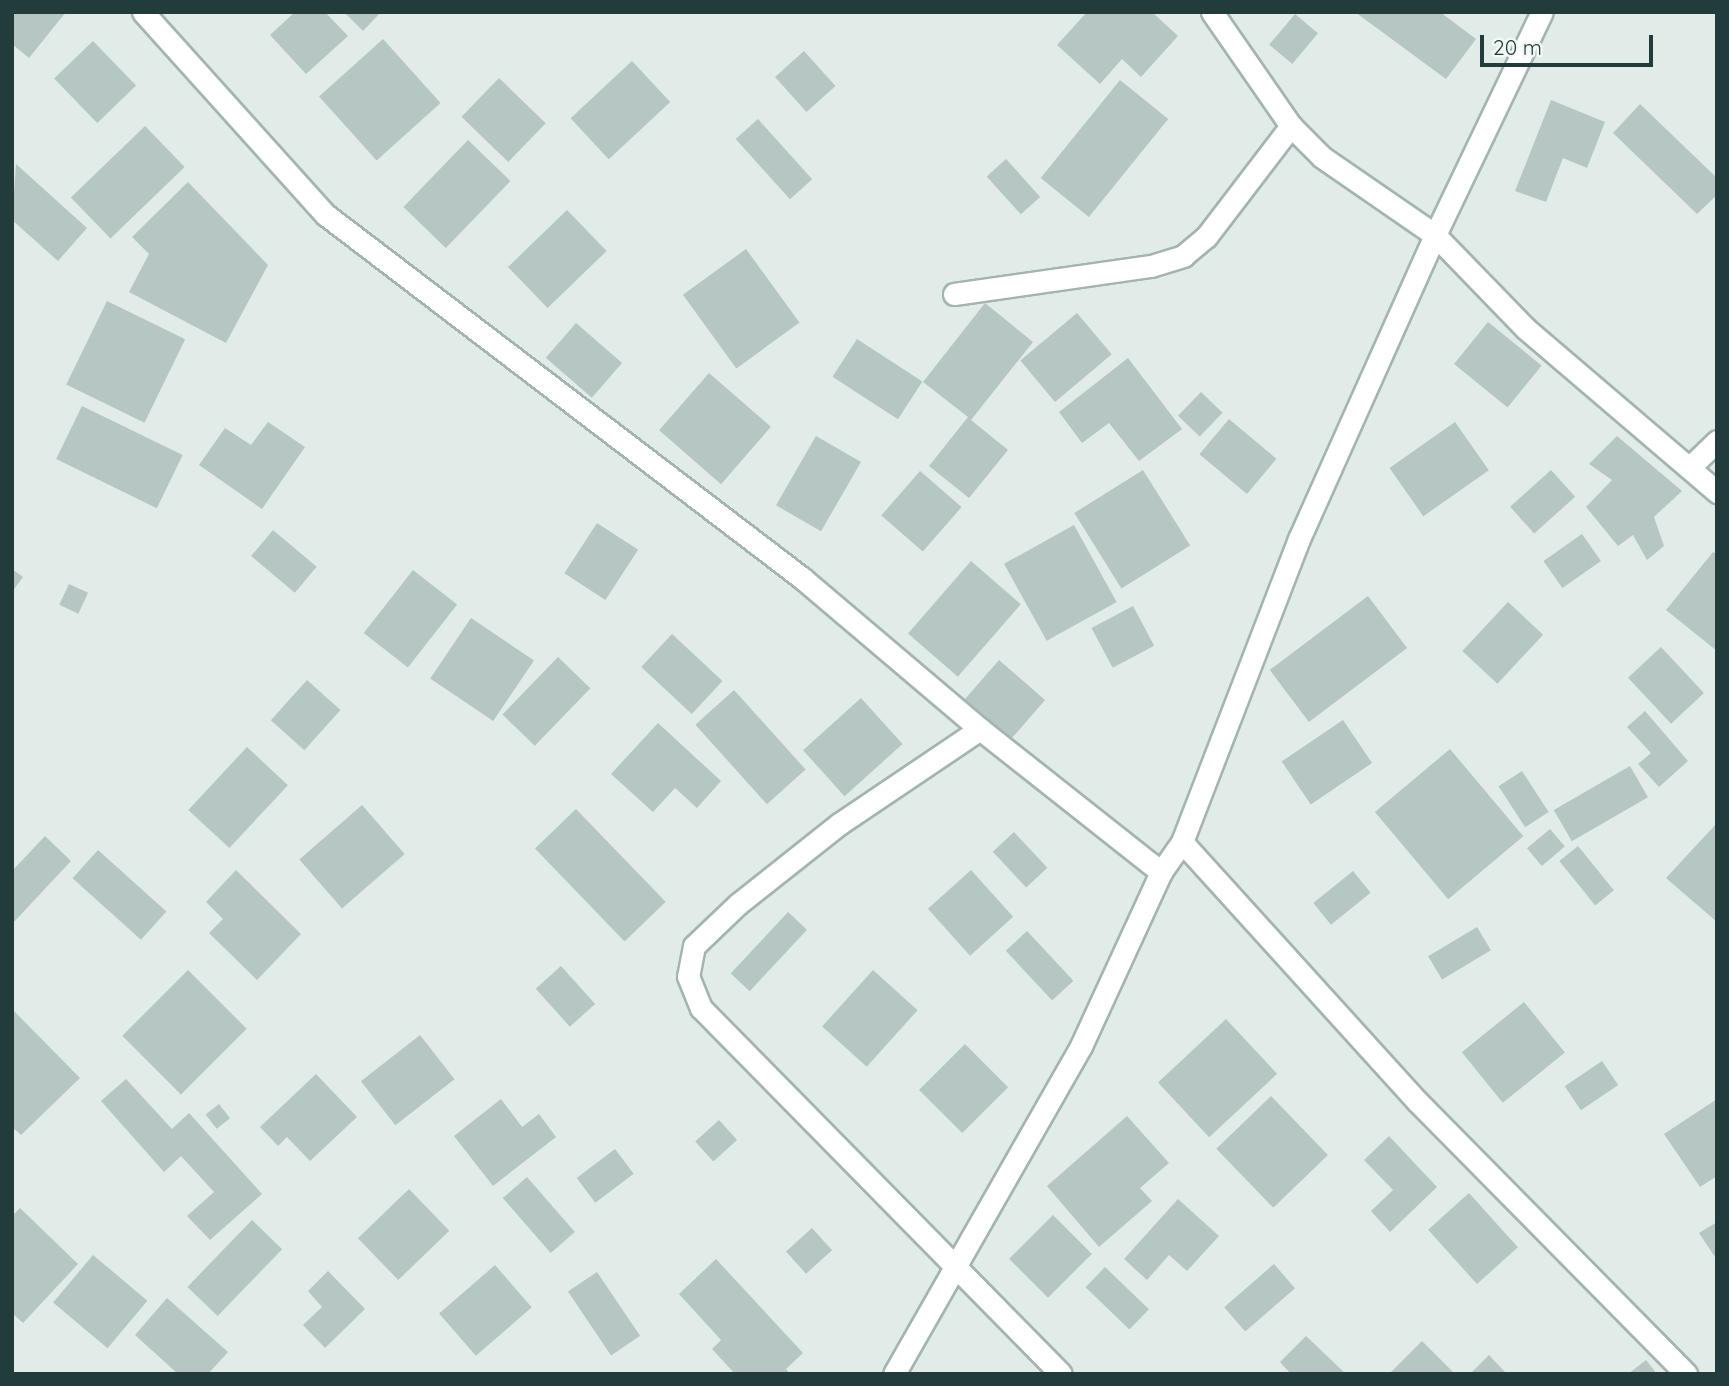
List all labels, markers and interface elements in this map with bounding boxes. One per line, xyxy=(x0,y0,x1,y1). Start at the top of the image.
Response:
scale bar xyxy=(1484,21,1657,65)
text: 20 m xyxy=(1493,34,1542,60)

